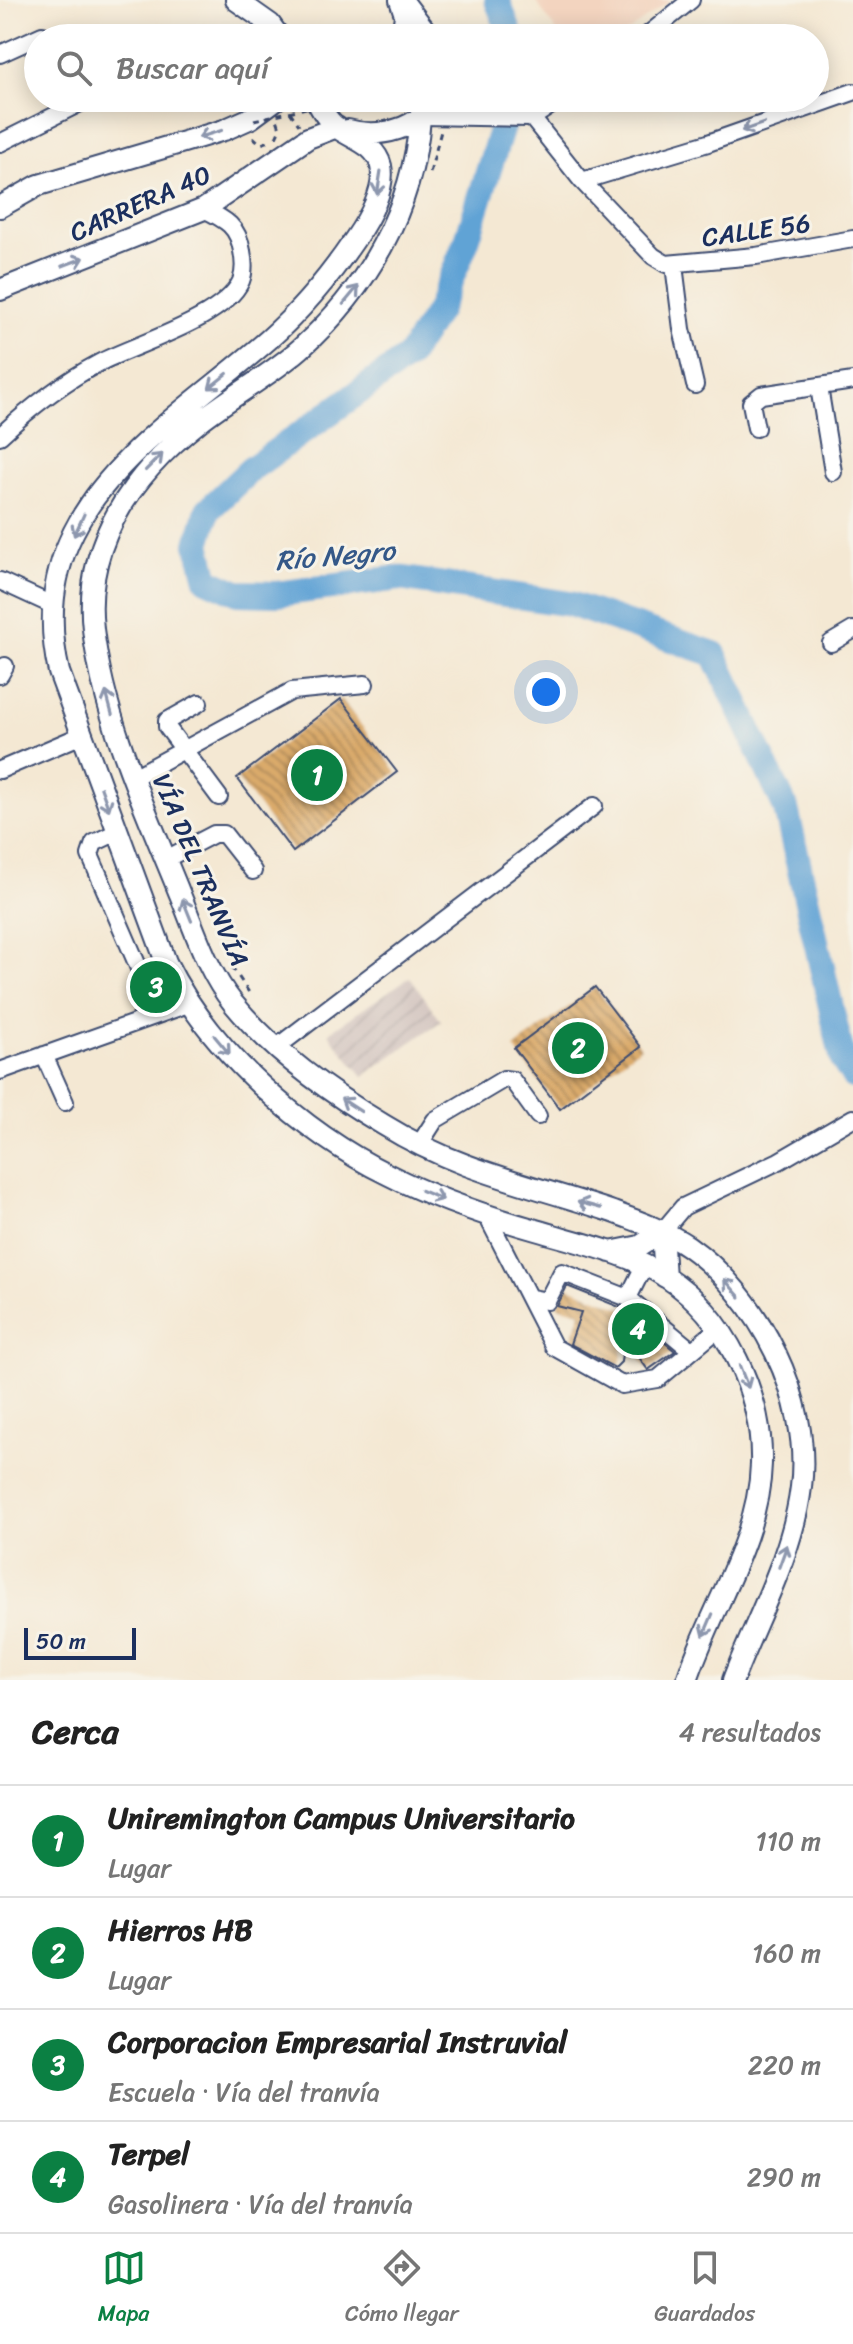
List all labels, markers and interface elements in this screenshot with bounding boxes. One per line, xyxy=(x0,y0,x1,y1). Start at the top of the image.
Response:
search box xyxy=(24,24,829,112)
text: Buscar aquí xyxy=(116,41,269,95)
icon: search xyxy=(52,46,96,90)
one-way arrow xyxy=(741,121,766,135)
one-way arrow xyxy=(197,127,223,142)
street label: CARRERA 40 xyxy=(62,151,218,255)
one-way arrow xyxy=(371,170,386,195)
street label: CALLE 56 xyxy=(699,200,813,260)
one-way arrow xyxy=(60,254,85,268)
one-way arrow xyxy=(342,285,360,306)
one-way arrow xyxy=(208,372,229,390)
one-way arrow xyxy=(144,453,163,472)
one-way arrow xyxy=(71,512,86,536)
water label: Río Negro xyxy=(273,526,399,585)
your location xyxy=(526,672,566,712)
one-way arrow xyxy=(100,691,115,717)
pin: 1 xyxy=(291,745,343,805)
street label: VÍA DEL TRANVÍA xyxy=(139,766,263,974)
one-way arrow xyxy=(99,786,113,811)
one-way arrow xyxy=(179,899,193,923)
pin: 3 xyxy=(130,957,182,1017)
pin: 2 xyxy=(552,1018,604,1078)
one-way arrow xyxy=(213,1034,231,1054)
one-way arrow xyxy=(340,1096,363,1112)
one-way arrow xyxy=(419,1188,444,1203)
one-way arrow xyxy=(577,1197,603,1212)
one-way arrow xyxy=(723,1278,741,1298)
pin: 4 xyxy=(612,1299,664,1359)
one-way arrow xyxy=(737,1364,752,1389)
one-way arrow xyxy=(777,1544,791,1569)
one-way arrow xyxy=(700,1612,714,1637)
text: 50 m xyxy=(36,1622,86,1661)
scale bar xyxy=(24,1624,136,1660)
text: Cerca xyxy=(32,1702,119,1762)
text: 4 resultados xyxy=(679,1709,821,1755)
text: Uniremington Campus Universitario xyxy=(108,1791,575,1845)
text: 1 xyxy=(52,1818,64,1864)
text: 110 m xyxy=(756,1818,821,1864)
text: Lugar xyxy=(108,1845,171,1891)
text: Hierros HB xyxy=(108,1903,253,1957)
text: 2 xyxy=(50,1930,66,1976)
text: 160 m xyxy=(752,1930,821,1976)
text: Lugar xyxy=(108,1957,171,2003)
text: Corporacion Empresarial Instruvial xyxy=(108,2015,567,2069)
text: 3 xyxy=(51,2042,65,2088)
text: 220 m xyxy=(748,2042,821,2088)
text: Escuela · Vía del tranvía xyxy=(108,2069,380,2115)
text: Terpel xyxy=(108,2127,190,2181)
text: 4 xyxy=(50,2154,66,2200)
text: 290 m xyxy=(747,2154,821,2200)
text: Gasolinera · Vía del tranvía xyxy=(108,2181,413,2227)
tab: Mapa xyxy=(98,2246,149,2333)
tab: Cómo llegar xyxy=(345,2246,459,2333)
tab: Guardados xyxy=(654,2246,755,2333)

